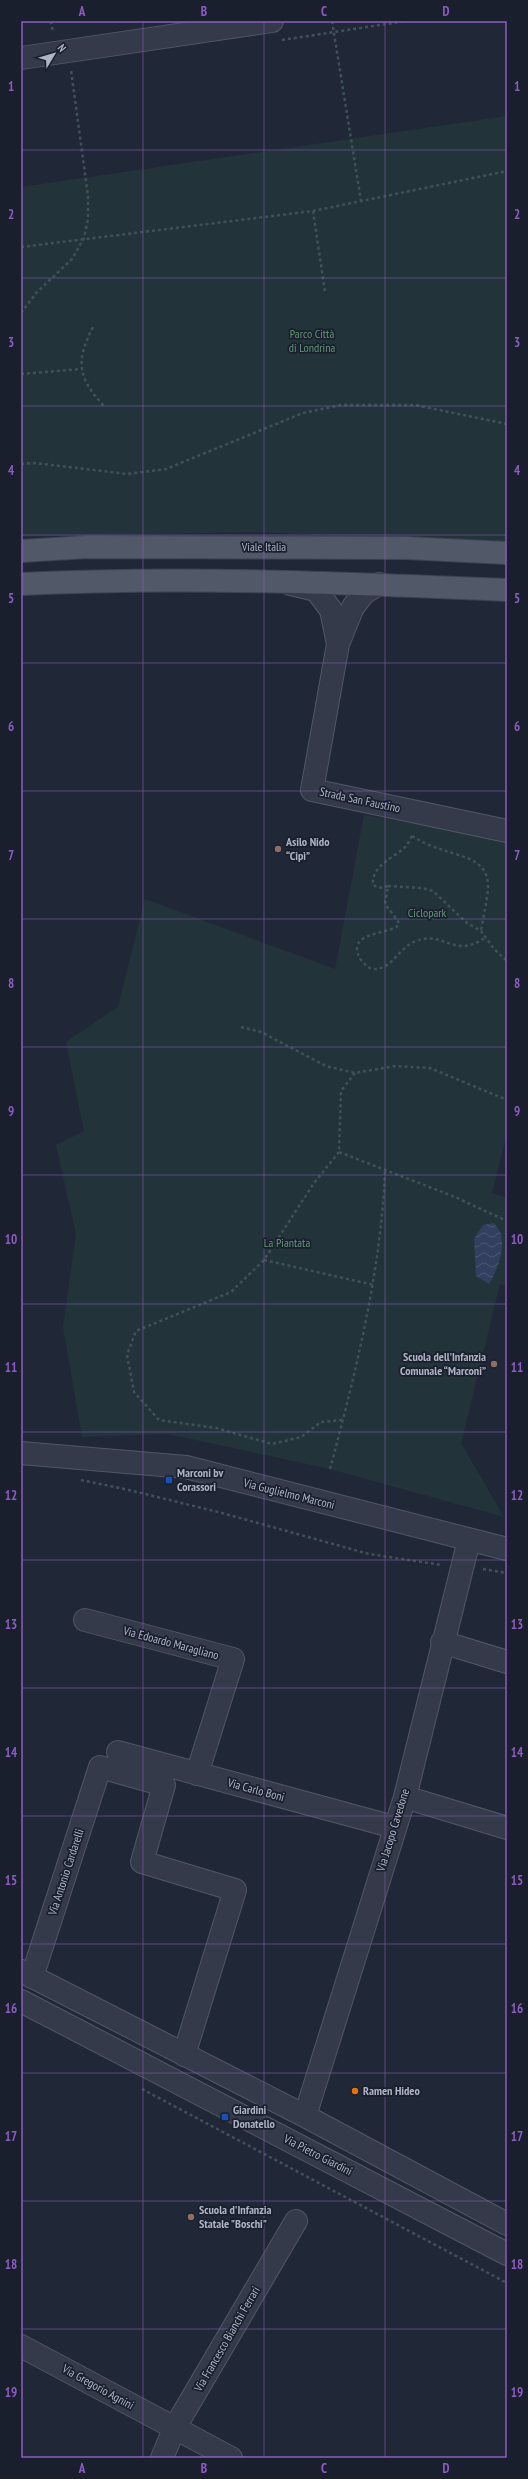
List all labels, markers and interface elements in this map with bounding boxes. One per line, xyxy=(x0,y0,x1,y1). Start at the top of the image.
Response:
text: A xyxy=(78,3,86,20)
text: B xyxy=(201,3,207,20)
text: C xyxy=(321,3,327,20)
text: D xyxy=(443,3,450,20)
north arrow xyxy=(34,34,74,74)
text: N xyxy=(55,41,69,55)
text: 1 xyxy=(8,78,14,95)
text: 1 xyxy=(514,78,520,95)
text: 2 xyxy=(8,206,14,223)
text: 2 xyxy=(514,206,520,223)
park label: Parco Città di Londrina xyxy=(289,326,335,355)
text: 3 xyxy=(8,334,14,351)
text: 3 xyxy=(514,334,520,351)
text: 4 xyxy=(8,462,15,479)
text: 4 xyxy=(514,462,521,479)
street label: Viale Italia xyxy=(241,539,286,554)
text: 5 xyxy=(8,590,14,607)
text: 5 xyxy=(514,590,520,607)
text: 6 xyxy=(8,718,14,735)
text: 6 xyxy=(514,718,520,735)
street label: Strada San Faustino xyxy=(318,784,402,815)
place label: Asilo Nido “Cipì” xyxy=(285,834,330,863)
marker: Asilo Nido “Cipì” xyxy=(273,844,283,854)
text: 7 xyxy=(8,847,14,864)
text: 7 xyxy=(514,847,520,864)
park label: Ciclopark xyxy=(408,905,446,920)
text: 8 xyxy=(8,975,14,992)
text: 8 xyxy=(514,975,520,992)
text: 9 xyxy=(8,1103,14,1120)
text: 9 xyxy=(514,1103,520,1120)
text: 10 xyxy=(5,1231,17,1248)
text: 10 xyxy=(511,1231,523,1248)
park label: La Piantata xyxy=(264,1235,310,1250)
place label: Scuola dell’Infanzia Comunale “Marconi” xyxy=(400,1349,486,1378)
text: 11 xyxy=(5,1359,17,1376)
marker: Scuola dell’Infanzia Comunale “Marconi” xyxy=(489,1359,499,1369)
text: 11 xyxy=(511,1359,523,1376)
place label: Marconi bv Corassori xyxy=(177,1465,224,1494)
marker: Marconi bv Corassori xyxy=(164,1475,174,1485)
street label: Via Guglielmo Marconi xyxy=(241,1475,336,1512)
text: 12 xyxy=(5,1487,17,1504)
text: 12 xyxy=(511,1487,523,1504)
text: 13 xyxy=(5,1616,17,1633)
text: 13 xyxy=(511,1616,523,1633)
street label: Via Edoardo Maragliano xyxy=(121,1622,221,1662)
text: 14 xyxy=(5,1744,18,1761)
text: 14 xyxy=(511,1744,524,1761)
street label: Via Carlo Boni xyxy=(225,1774,286,1804)
street label: Via Jacopo Cavedone xyxy=(373,1787,412,1874)
street label: Via Antonio Cardarelli xyxy=(44,1827,87,1918)
text: 15 xyxy=(5,1872,17,1889)
text: 15 xyxy=(511,1872,523,1889)
text: 16 xyxy=(5,2000,17,2017)
text: 16 xyxy=(511,2000,523,2017)
place label: Ramen Hideo xyxy=(363,2083,421,2098)
marker: Ramen Hideo xyxy=(350,2086,360,2096)
place label: Giardini Donatello xyxy=(233,2102,276,2131)
marker: Giardini Donatello xyxy=(220,2112,230,2122)
text: 17 xyxy=(5,2128,17,2145)
text: 17 xyxy=(511,2128,523,2145)
street label: Via Pietro Giardini xyxy=(280,2130,355,2178)
place label: Scuola d'Infanzia Statale "Boschi" xyxy=(199,2202,272,2231)
marker: Scuola d'Infanzia Statale "Boschi" xyxy=(186,2212,196,2222)
text: 18 xyxy=(5,2256,17,2273)
text: 18 xyxy=(511,2256,523,2273)
street label: Via Francesco Bianchi Ferrari xyxy=(190,2284,263,2395)
street label: Via Gregorio Agnini xyxy=(59,2360,137,2412)
text: 19 xyxy=(5,2384,17,2401)
text: 19 xyxy=(511,2384,523,2401)
text: A xyxy=(78,2460,86,2477)
text: B xyxy=(201,2460,207,2477)
text: C xyxy=(321,2460,327,2477)
text: D xyxy=(443,2460,450,2477)

